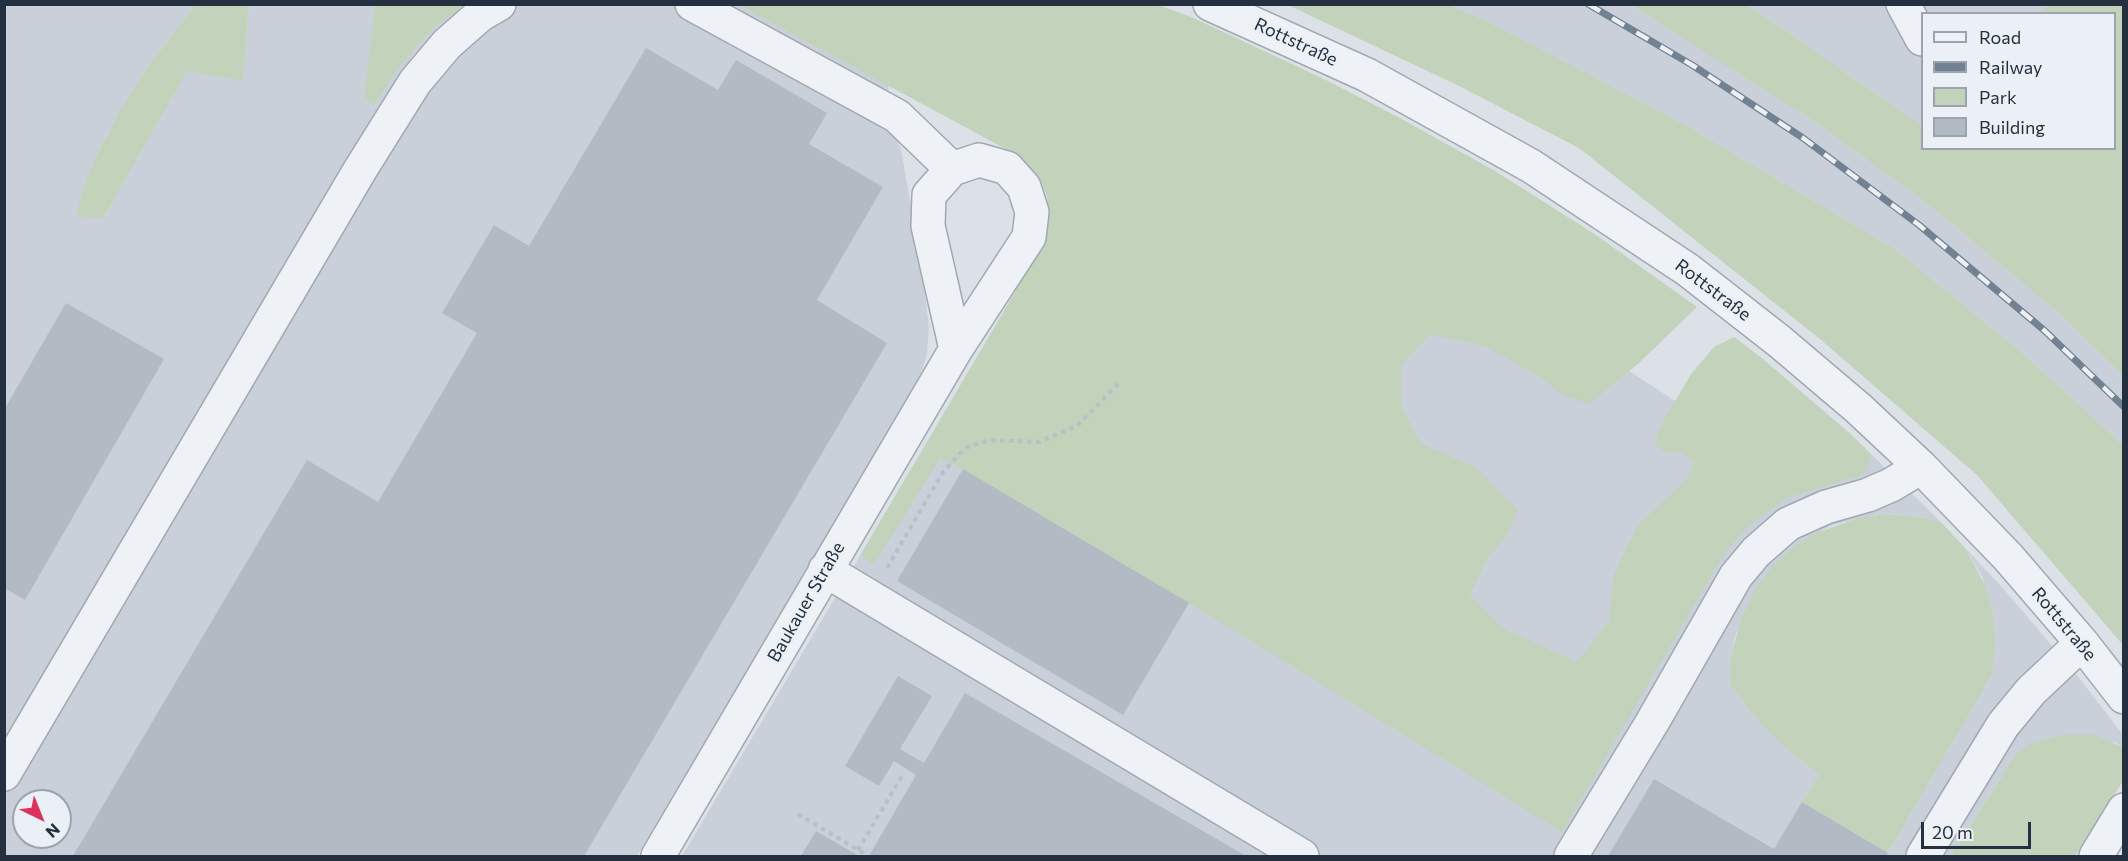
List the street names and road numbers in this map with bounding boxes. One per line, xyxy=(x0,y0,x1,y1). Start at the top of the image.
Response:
street label: Rottstraße xyxy=(1251,13,1341,71)
street label: Rottstraße xyxy=(1671,255,1755,325)
street label: Baukauer Straße xyxy=(763,538,849,666)
street label: Rottstraße xyxy=(2027,583,2101,665)

